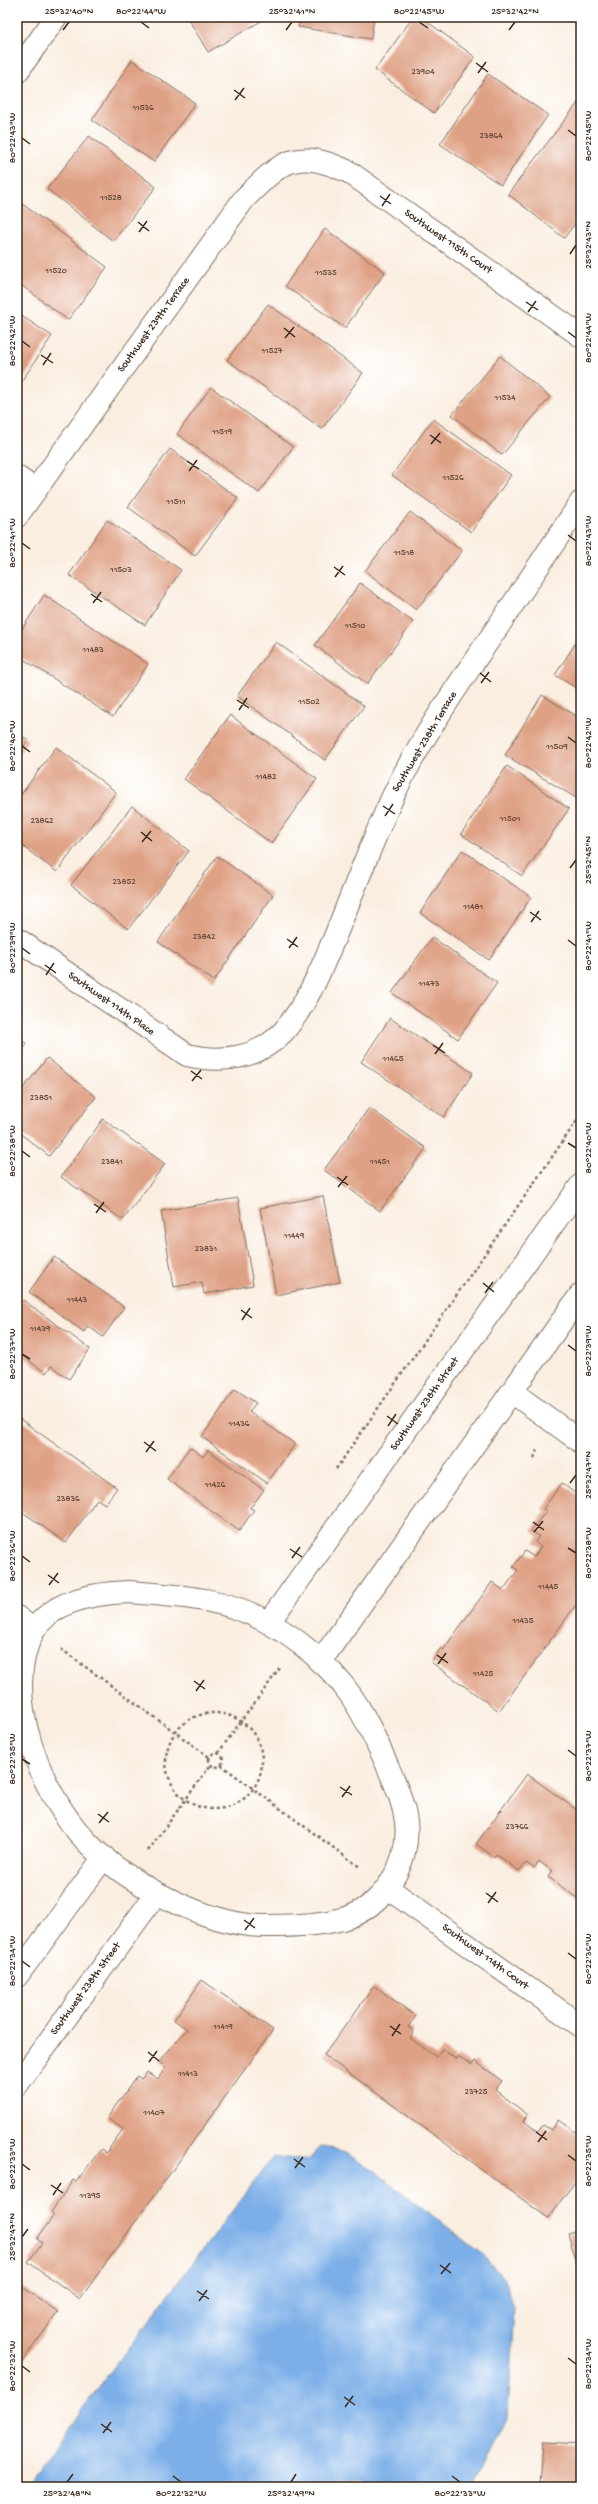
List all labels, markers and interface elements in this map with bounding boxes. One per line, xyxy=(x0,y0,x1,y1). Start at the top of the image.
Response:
text: 25°32'40"N xyxy=(45,6,94,18)
text: 80°22'44"W xyxy=(116,6,167,18)
text: 25°32'41"N xyxy=(269,6,316,18)
text: 80°22'45"W xyxy=(394,6,445,18)
text: 25°32'42"N xyxy=(491,6,539,18)
house number: 23904 xyxy=(412,67,435,78)
house number: 11536 xyxy=(131,103,154,114)
text: 80°22'45"W xyxy=(583,110,595,161)
text: 80°22'43"W xyxy=(7,112,19,163)
house number: 23864 xyxy=(480,131,503,142)
house number: 11528 xyxy=(99,193,122,204)
street label: Southwest 115th Court xyxy=(402,207,496,278)
text: 25°32'43"N xyxy=(583,221,595,269)
house number: 11520 xyxy=(44,266,67,277)
house number: 11535 xyxy=(314,268,337,279)
street label: Southwest 239th Terrace xyxy=(115,275,193,375)
text: 80°22'44"W xyxy=(583,312,595,363)
text: 80°22'42"W xyxy=(7,315,19,366)
house number: 11527 xyxy=(260,346,283,357)
house number: 11534 xyxy=(494,393,516,404)
house number: 11519 xyxy=(211,427,233,438)
house number: 11526 xyxy=(442,473,464,484)
house number: 11511 xyxy=(165,497,186,508)
text: 80°22'43"W xyxy=(583,515,595,566)
text: 80°22'41"W xyxy=(7,518,19,568)
house number: 11518 xyxy=(393,548,414,559)
house number: 11503 xyxy=(109,565,132,576)
house number: 11510 xyxy=(344,621,365,632)
house number: 11483 xyxy=(81,645,104,656)
street label: Southwest 238th Terrace xyxy=(390,689,460,794)
house number: 11502 xyxy=(297,697,320,708)
text: 80°22'42"W xyxy=(583,717,595,768)
text: 80°22'40"W xyxy=(7,720,19,772)
house number: 11509 xyxy=(545,742,568,753)
house number: 11482 xyxy=(255,772,277,783)
house number: 11501 xyxy=(499,814,521,825)
house number: 23862 xyxy=(31,816,54,827)
text: 25°32'45"N xyxy=(583,836,595,884)
house number: 23852 xyxy=(112,877,136,888)
house number: 11481 xyxy=(462,902,483,913)
text: 80°22'41"W xyxy=(583,921,595,971)
text: 80°22'39"W xyxy=(7,922,19,973)
house number: 23842 xyxy=(193,932,216,943)
street label: Southwest 114th Place xyxy=(65,970,157,1039)
house number: 11473 xyxy=(418,979,440,990)
house number: 11465 xyxy=(382,1054,404,1065)
house number: 23851 xyxy=(30,1093,53,1104)
text: 80°22'40"W xyxy=(583,1122,595,1174)
text: 80°22'38"W xyxy=(7,1125,19,1177)
house number: 23841 xyxy=(101,1157,123,1168)
house number: 11451 xyxy=(369,1157,390,1168)
house number: 11449 xyxy=(283,1231,305,1242)
house number: 23831 xyxy=(195,1244,218,1255)
house number: 11443 xyxy=(66,1295,88,1306)
house number: 11439 xyxy=(29,1324,51,1335)
text: 80°22'39"W xyxy=(583,1325,595,1376)
text: 80°22'37"W xyxy=(7,1328,19,1380)
street label: Southwest 238th Street xyxy=(388,1354,463,1453)
house number: 11436 xyxy=(228,1419,250,1430)
text: 25°32'47"N xyxy=(583,1451,595,1499)
house number: 11426 xyxy=(204,1480,226,1491)
house number: 23836 xyxy=(56,1494,80,1505)
text: 80°22'38"W xyxy=(583,1527,595,1579)
text: 80°22'36"W xyxy=(7,1530,19,1581)
house number: 11445 xyxy=(537,1582,559,1593)
house number: 11435 xyxy=(512,1616,534,1627)
house number: 11425 xyxy=(472,1669,494,1680)
text: 80°22'37"W xyxy=(583,1730,595,1782)
text: 80°22'35"W xyxy=(7,1733,19,1785)
house number: 23766 xyxy=(506,1822,529,1833)
street label: Southwest 114th Court xyxy=(439,1922,532,1993)
text: 80°22'36"W xyxy=(583,1933,595,1984)
text: 80°22'34"W xyxy=(7,1935,19,1986)
street label: Southwest 238th Street xyxy=(48,1939,124,2038)
house number: 11419 xyxy=(212,2022,233,2033)
house number: 11413 xyxy=(177,2069,198,2080)
house number: 23725 xyxy=(465,2087,488,2098)
house number: 11407 xyxy=(142,2108,165,2119)
text: 80°22'35"W xyxy=(583,2135,595,2187)
text: 80°22'33"W xyxy=(7,2138,19,2190)
house number: 11395 xyxy=(78,2191,101,2202)
text: 25°32'47"N xyxy=(7,2213,19,2261)
text: 80°22'34"W xyxy=(583,2338,595,2389)
text: 80°22'32"W xyxy=(7,2340,19,2391)
text: 25°32'48"N xyxy=(43,2488,92,2500)
text: 80°22'32"W xyxy=(156,2488,207,2500)
text: 25°32'49"N xyxy=(267,2488,315,2500)
text: 80°22'33"W xyxy=(434,2488,486,2500)

